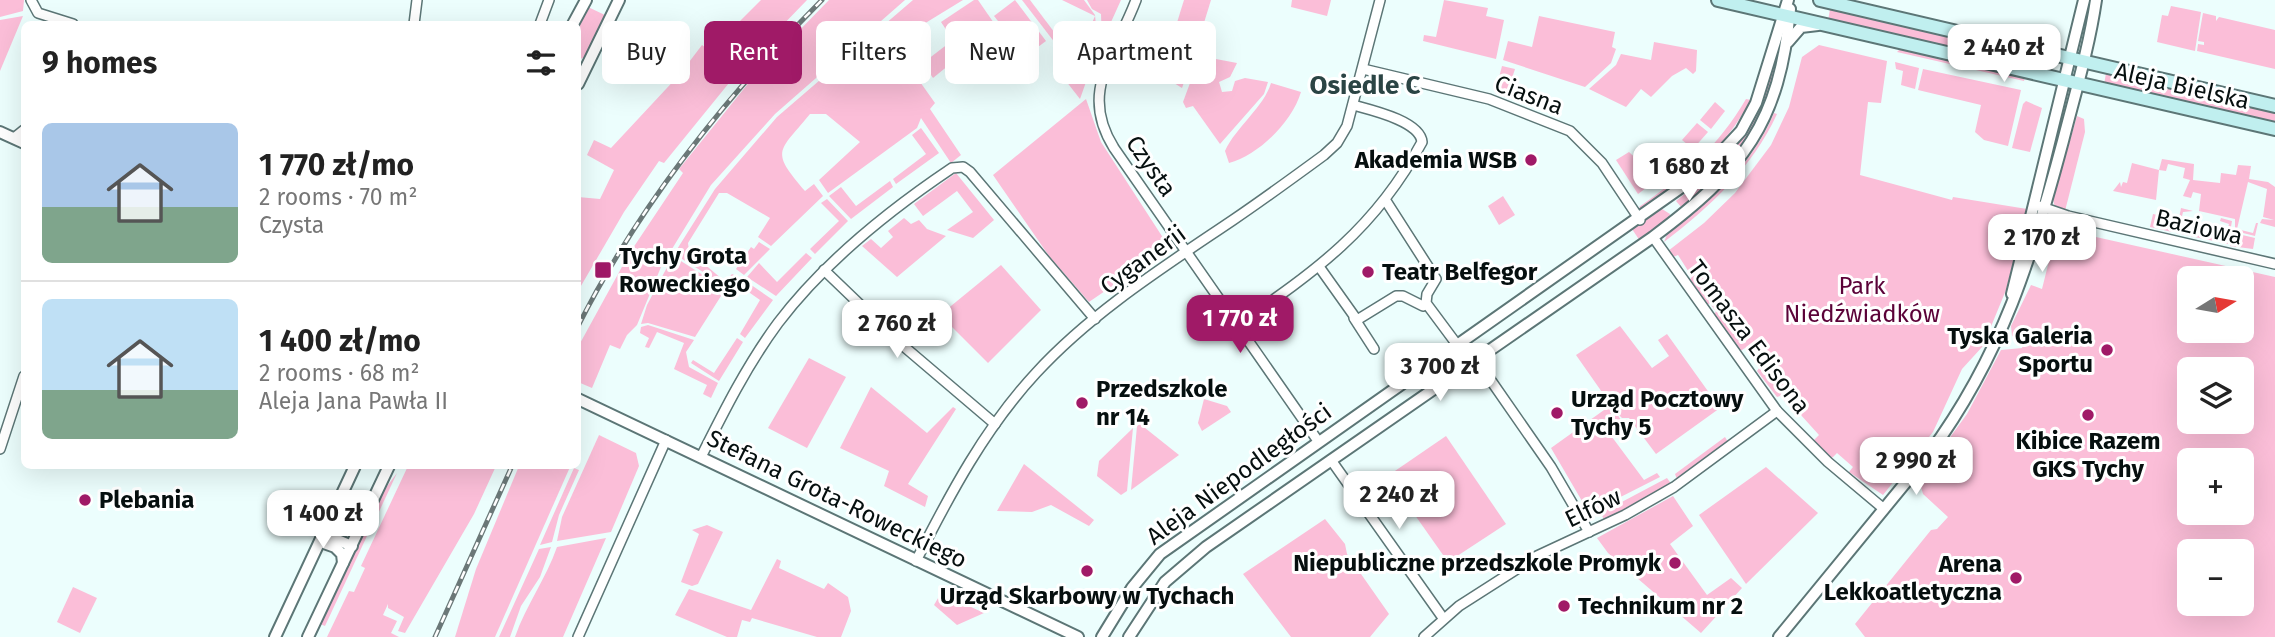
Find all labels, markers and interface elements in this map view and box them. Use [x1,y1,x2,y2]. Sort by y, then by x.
chip: Buy [602,21,690,84]
chip: Rent [704,21,802,84]
chip: Filters [816,21,931,84]
chip: New [945,21,1039,84]
chip: Apartment [1053,21,1216,84]
pin: 2 440 zł [1932,24,2076,84]
text: 2 440 zł [1964,33,2044,61]
icon: filters [522,44,560,82]
text: 9 homes [42,45,157,81]
street label: Aleja Bielska [2112,57,2252,115]
street label: Ciasna [1491,69,1567,121]
district label: Osiedle C [1310,70,1420,101]
street label: Czysta [1120,130,1182,202]
pin: 1 680 zł [1617,144,1761,203]
place label: Akademia WSB [1354,146,1517,174]
text: 1 770 zł/mo [259,147,414,183]
icon: home [98,151,182,235]
marker: Akademia WSB [1523,152,1539,168]
text: 1 680 zł [1649,152,1729,180]
text: 2 rooms · 70 m² [259,183,417,211]
street label: Baziowa [2153,203,2245,251]
text: Czysta [259,211,324,239]
pin: 2 170 zł [1970,215,2114,274]
street label: Cyganerii [1095,220,1191,300]
text: 2 170 zł [2004,223,2080,251]
place label: Tychy Grota Roweckiego [619,242,750,298]
street label: Tomasza Edisona [1682,255,1816,419]
place label: Teatr Belfegor [1382,258,1538,286]
marker: Tychy Grota Roweckiego [593,260,613,280]
marker: Teatr Belfegor [1360,264,1376,280]
north arrow [2177,266,2254,343]
map controls [2177,266,2254,616]
park label: Park Niedźwiadków [1784,272,1940,328]
pin: 1 770 zł [1168,296,1312,355]
pin: 2 760 zł [825,300,969,360]
text: 1 770 zł [1203,304,1277,332]
text: 2 760 zł [858,309,936,337]
place label: Tyska Galeria Sportu [1947,322,2093,378]
text: 1 400 zł/mo [259,323,421,359]
icon: home [98,327,182,411]
marker: Tyska Galeria Sportu [2099,342,2115,358]
pin: 3 700 zł [1368,344,1512,403]
text: 3 700 zł [1401,352,1479,380]
button: layers [2177,357,2254,434]
text: 2 rooms · 68 m² [259,359,420,387]
place label: Przedszkole nr 14 [1096,375,1228,431]
place label: Urząd Pocztowy Tychy 5 [1571,385,1744,441]
text: Aleja Jana Pawła II [259,387,448,415]
marker: Przedszkole nr 14 [1074,395,1090,411]
street label: Aleja Niepodległości [1141,397,1337,551]
marker: Urząd Pocztowy Tychy 5 [1549,405,1565,421]
marker: Kibice Razem GKS Tychy [2080,407,2096,423]
street label: Stefana Grota-Roweckiego [703,424,971,574]
place label: Kibice Razem GKS Tychy [2015,427,2161,483]
pin: 2 990 zł [1844,438,1988,497]
text: 2 990 zł [1876,446,1956,474]
button: + [2177,448,2254,525]
pin: 2 240 zł [1327,472,1471,531]
text: 2 240 zł [1360,480,1438,508]
street label: Elfów [1560,483,1626,533]
place label: Plebania [99,486,194,514]
pin: 1 400 zł [251,490,395,550]
marker: Plebania [77,492,93,508]
text: 1 400 zł [283,499,363,527]
button: − [2177,539,2254,616]
place label: Niepubliczne przedszkole Promyk [1293,549,1662,577]
place label: Arena Lekkoatletyczna [1824,550,2002,606]
marker: Niepubliczne przedszkole Promyk [1667,555,1683,571]
marker: Urząd Skarbowy w Tychach [1079,563,1095,579]
marker: Arena Lekkoatletyczna [2008,570,2024,586]
place label: Urząd Skarbowy w Tychach [940,582,1234,610]
place label: Technikum nr 2 [1578,592,1743,620]
marker: Technikum nr 2 [1556,598,1572,614]

